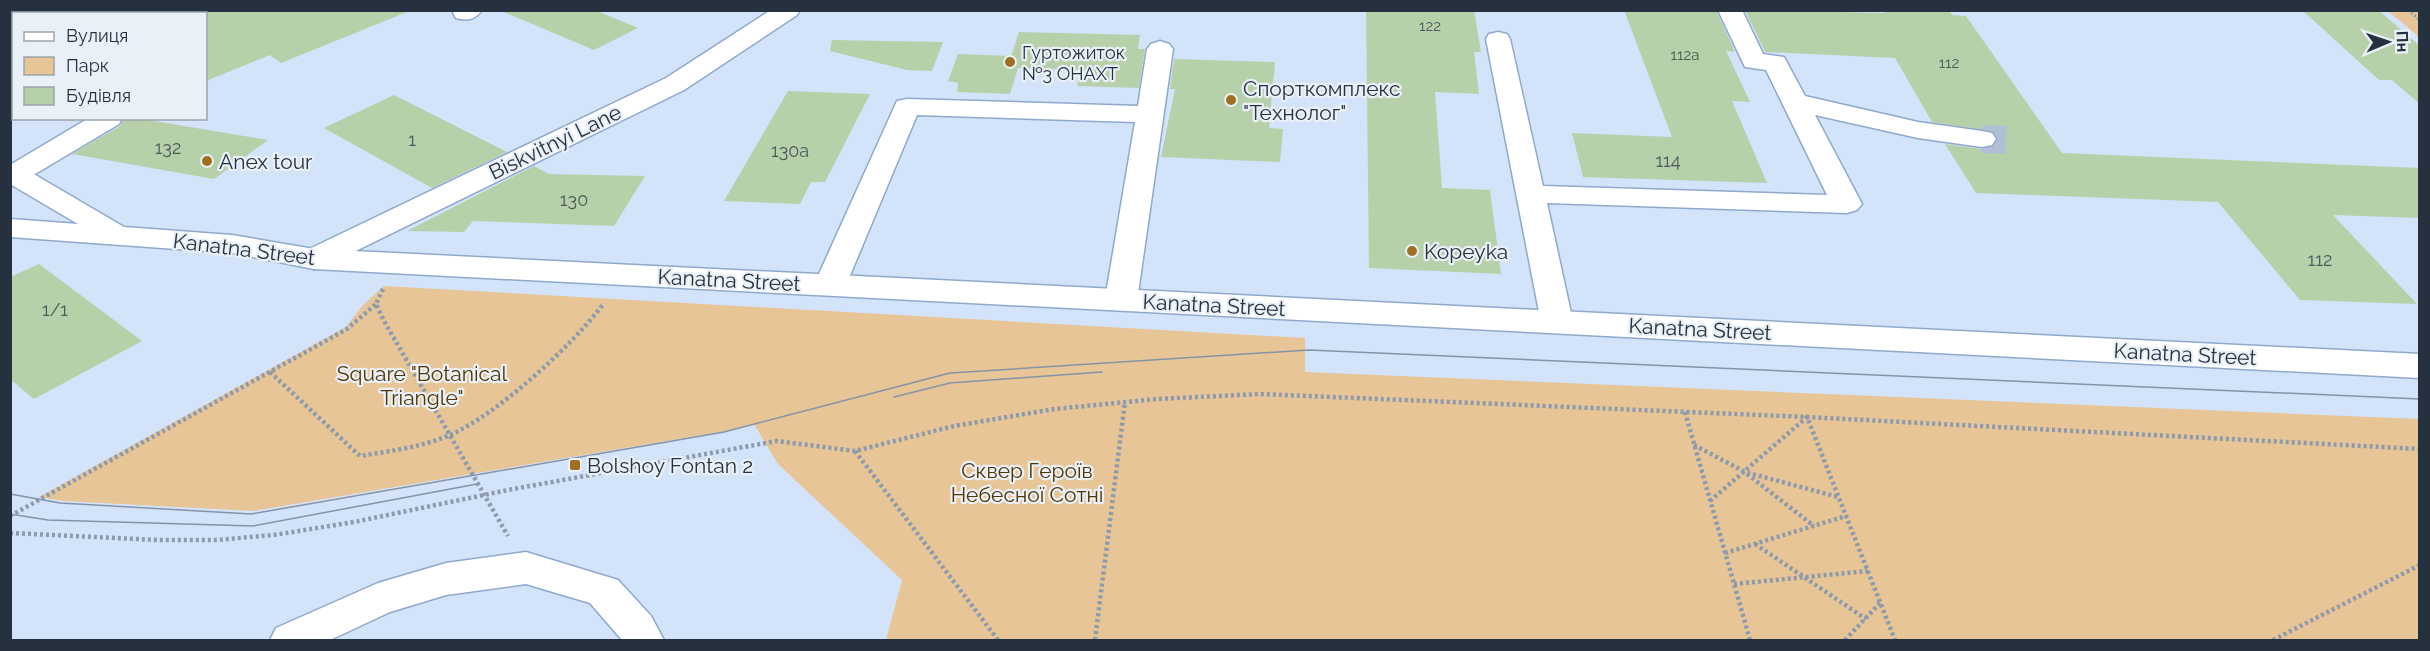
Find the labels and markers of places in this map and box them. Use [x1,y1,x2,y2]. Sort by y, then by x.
place label: Гуртожиток №3 ОНАХТ [1022,42,1125,84]
marker: Гуртожиток №3 ОНАХТ [1003,55,1017,69]
place label: Спорткомплекс "Технолог" [1243,76,1400,125]
marker: Спорткомплекс "Технолог" [1224,93,1238,107]
place label: Anex tour [219,149,313,174]
marker: Anex tour [200,154,214,168]
place label: Kopeyka [1424,239,1508,264]
marker: Kopeyka [1405,244,1419,258]
place label: Bolshoy Fontan 2 [587,453,753,478]
marker: Bolshoy Fontan 2 [568,458,582,472]

